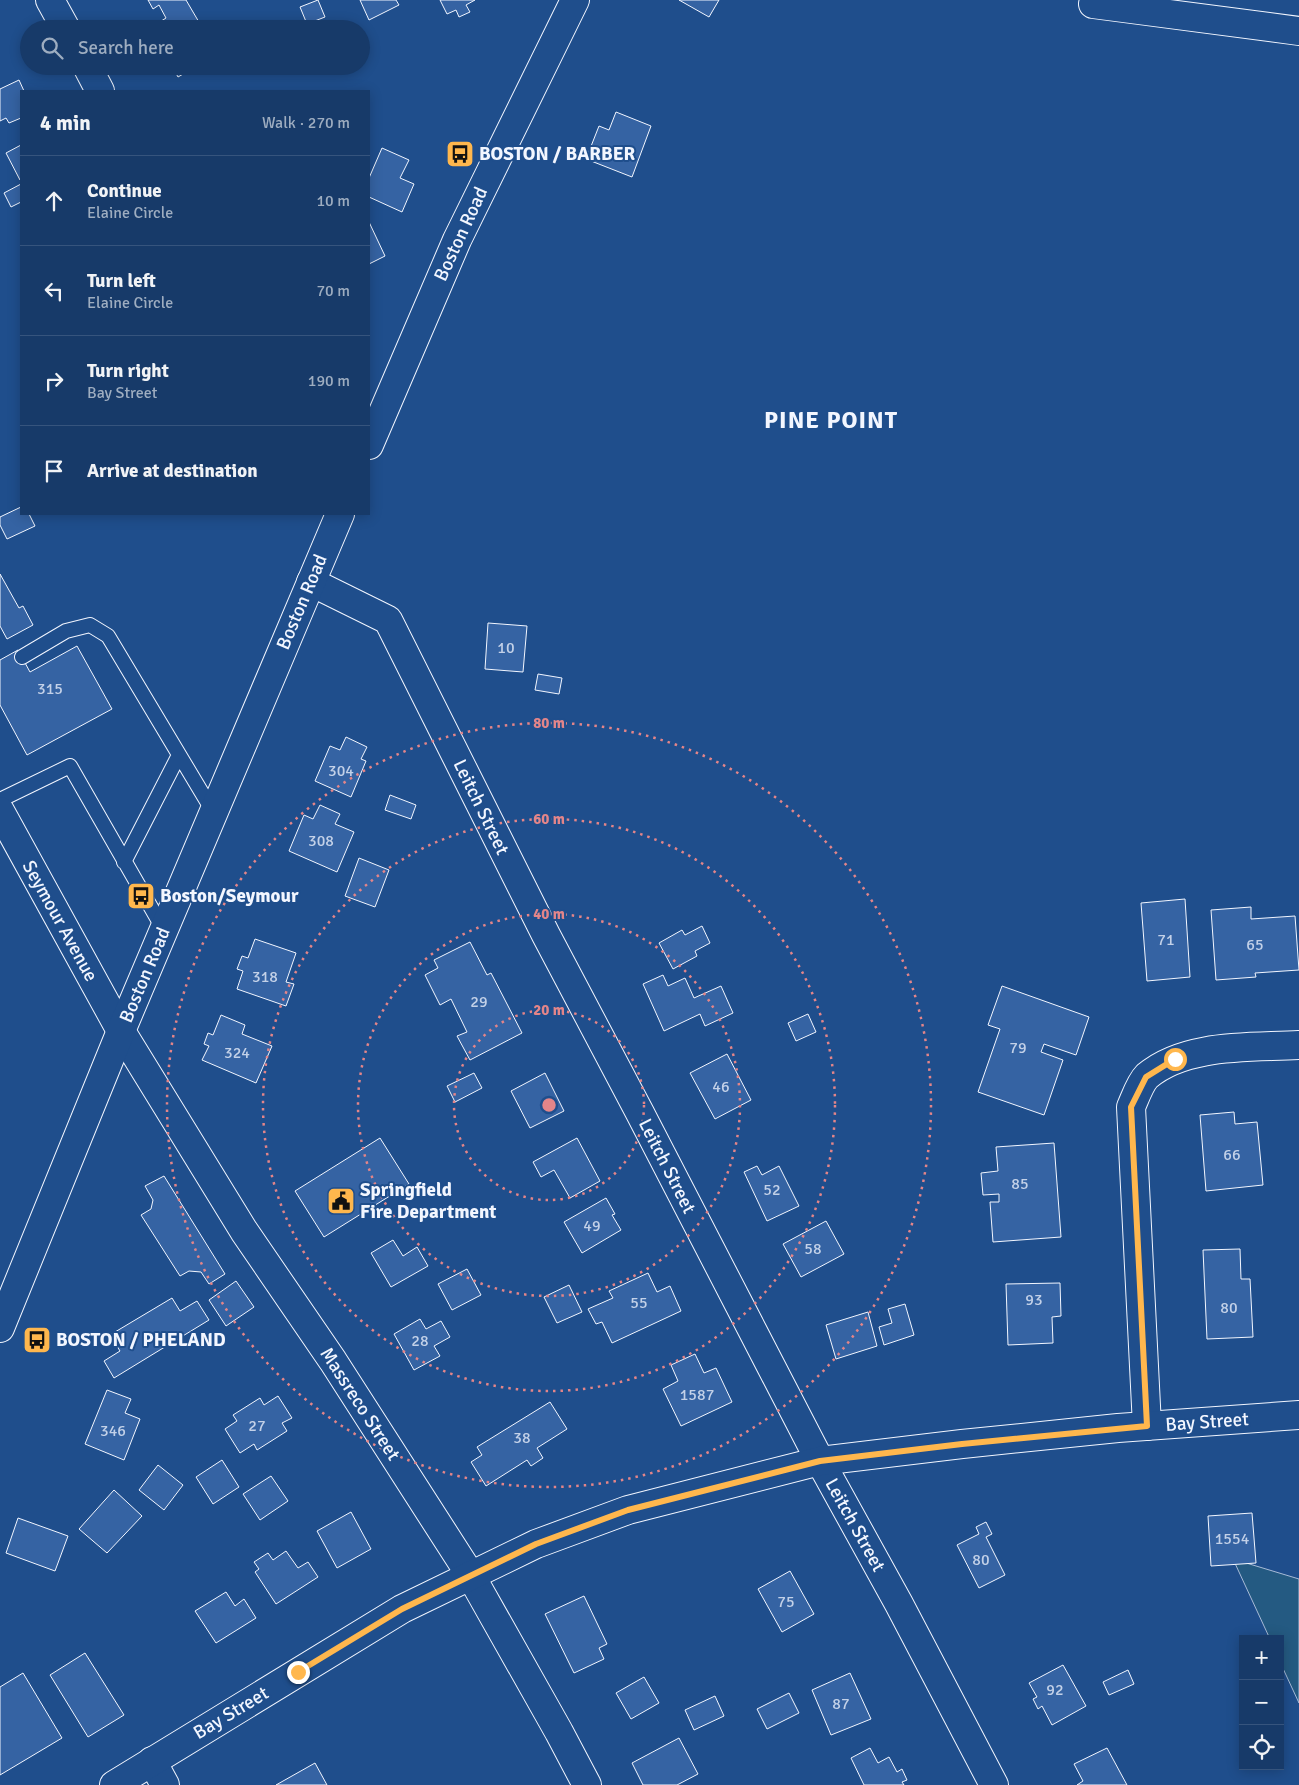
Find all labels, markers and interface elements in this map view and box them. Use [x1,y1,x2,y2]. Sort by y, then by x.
search box [20,20,370,75]
icon: search [38,34,66,62]
text: Search here [78,36,174,60]
text: 4 min [40,110,91,136]
text: Walk · 270 m [262,113,350,133]
bus stop icon: BOSTON / BARBER [445,139,475,169]
place label: BOSTON / BARBER [479,142,636,166]
text: Continue [87,179,162,203]
street label: Boston Road [429,183,493,285]
icon: ahead [40,187,68,215]
text: 10 m [316,191,350,211]
text: Elaine Circle [87,203,173,223]
text: Turn left [87,269,156,293]
icon: left [40,277,68,305]
text: 70 m [316,281,350,301]
text: Elaine Circle [87,293,173,313]
text: Turn right [87,359,169,383]
icon: right [40,367,68,395]
text: 190 m [308,371,350,391]
text: Bay Street [87,383,157,403]
district label: PINE POINT [764,405,898,435]
icon: arrive [40,457,68,485]
text: Arrive at destination [87,459,258,483]
street label: Boston Road [271,551,333,653]
house number: 10 [497,638,515,658]
house number: 315 [37,679,63,699]
text: 80 m [533,714,565,732]
street label: Leitch Street [448,755,515,859]
house number: 304 [328,761,354,781]
text: 60 m [533,810,565,828]
house number: 308 [308,831,334,851]
street label: Seymour Avenue [17,856,103,986]
bus stop icon: Boston/Seymour [126,881,156,911]
place label: Boston/Seymour [160,884,299,908]
text: 40 m [533,905,565,923]
street label: Boston Road [114,924,176,1026]
house number: 71 [1157,930,1175,950]
house number: 65 [1246,935,1264,955]
house number: 318 [252,967,278,987]
house number: 29 [470,992,488,1012]
text: 20 m [533,1001,565,1019]
house number: 79 [1009,1038,1027,1058]
house number: 324 [224,1043,250,1063]
route start [1164,1048,1187,1071]
house number: 46 [712,1077,730,1097]
centre of rings [540,1096,558,1114]
street label: Leitch Street [633,1114,701,1218]
house number: 66 [1223,1145,1241,1165]
house number: 85 [1011,1174,1029,1194]
place label: Springfield Fire Department [360,1178,496,1224]
house number: 52 [763,1180,781,1200]
public building icon: Springfield Fire Department [326,1186,356,1216]
house number: 49 [583,1216,601,1236]
house number: 58 [804,1239,822,1259]
house number: 93 [1025,1290,1043,1310]
house number: 55 [630,1293,648,1313]
house number: 80 [1220,1298,1238,1318]
bus stop icon: BOSTON / PHELAND [22,1325,52,1355]
place label: BOSTON / PHELAND [56,1328,226,1352]
house number: 28 [411,1331,429,1351]
street label: Massreco Street [314,1343,406,1465]
house number: 1587 [680,1385,714,1405]
street label: Bay Street [1165,1407,1250,1437]
house number: 27 [248,1416,266,1436]
house number: 346 [100,1421,126,1441]
house number: 38 [513,1428,531,1448]
street label: Leitch Street [819,1474,891,1576]
house number: 1554 [1215,1529,1250,1549]
house number: 80 [972,1550,990,1570]
house number: 75 [777,1592,795,1612]
map controls [1239,1635,1284,1770]
button: + [1239,1635,1284,1680]
route end [287,1661,310,1684]
house number: 92 [1046,1680,1064,1700]
button: − [1239,1680,1284,1725]
street label: Bay Street [189,1681,273,1745]
house number: 87 [832,1694,850,1714]
button: locate [1239,1725,1284,1770]

